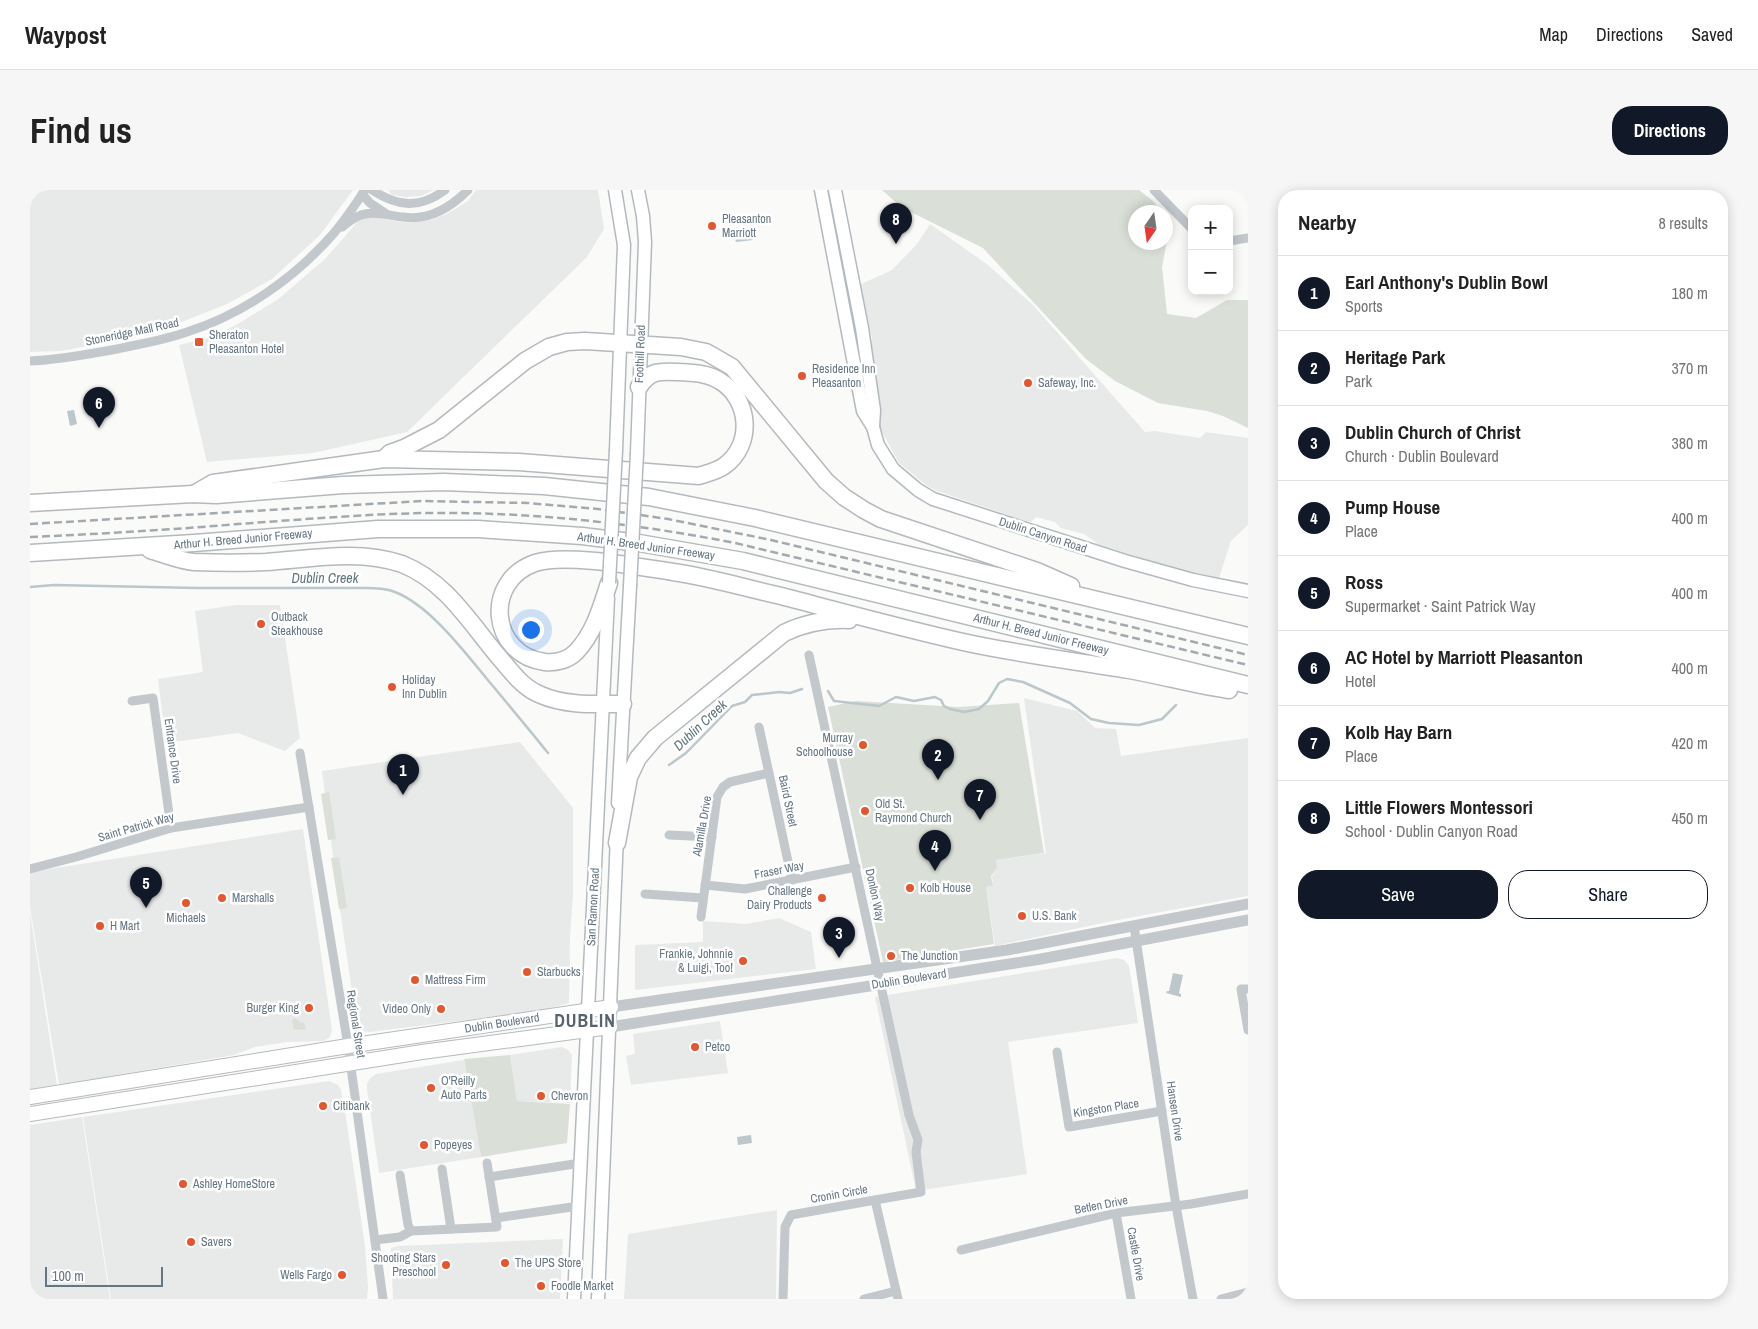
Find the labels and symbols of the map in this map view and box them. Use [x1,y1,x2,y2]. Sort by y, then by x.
pin: 8 [880,203,912,244]
north arrow [1128,205,1173,250]
place label: Pleasanton Marriott [722,211,771,241]
marker: Pleasanton Marriott [706,220,718,232]
street label: Stoneridge Mall Road [84,314,180,350]
street label: Foothill Road [631,325,649,383]
place label: Sheraton Pleasanton Hotel [209,327,284,357]
marker: Sheraton Pleasanton Hotel [193,336,205,348]
place label: Residence Inn Pleasanton [812,361,875,391]
marker: Residence Inn Pleasanton [796,370,808,382]
place label: Safeway, Inc. [1038,375,1096,391]
marker: Safeway, Inc. [1022,377,1034,389]
pin: 6 [83,387,115,428]
street label: Dublin Canyon Road [997,513,1089,557]
street label: Arthur H. Breed Junior Freeway [172,525,313,553]
street label: Arthur H. Breed Junior Freeway [575,528,716,564]
water label: Dublin Creek [292,569,360,587]
place label: Outback Steakhouse [271,609,323,639]
street label: Arthur H. Breed Junior Freeway [971,609,1110,659]
your location [518,617,544,643]
marker: Outback Steakhouse [255,618,267,630]
place label: Holiday Inn Dublin [402,672,447,702]
marker: Holiday Inn Dublin [386,681,398,693]
water label: Dublin Creek [669,695,732,754]
street label: Entrance Drive [161,717,185,785]
place label: Murray Schoolhouse [796,730,853,760]
marker: Murray Schoolhouse [857,739,869,751]
pin: 2 [922,739,954,780]
pin: 1 [387,754,419,795]
street label: Baird Street [775,774,801,829]
pin: 7 [964,779,996,820]
street label: Alamilla Drive [689,794,715,859]
place label: Old St. Raymond Church [875,796,952,826]
marker: Old St. Raymond Church [859,805,871,817]
street label: Saint Patrick Way [96,808,176,845]
pin: 4 [919,830,951,871]
street label: Fraser Way [753,857,805,883]
pin: 5 [130,867,162,908]
street label: Donlon Way [862,867,888,923]
street label: San Ramon Road [583,868,603,946]
place label: Kolb House [920,880,971,896]
marker: Kolb House [904,882,916,894]
place label: Challenge Dairy Products [747,883,812,913]
place label: Marshalls [232,890,274,906]
marker: Marshalls [216,892,228,904]
marker: Challenge Dairy Products [816,892,828,904]
marker: Michaels [180,897,192,909]
place label: U.S. Bank [1032,908,1076,924]
place label: Michaels [166,910,206,926]
marker: U.S. Bank [1016,910,1028,922]
pin: 3 [823,917,855,958]
place label: H Mart [110,918,140,934]
marker: H Mart [94,920,106,932]
place label: Frankie, Johnnie & Luigi, Too! [659,946,733,976]
place label: The Junction [901,948,958,964]
marker: The Junction [885,950,897,962]
marker: Frankie, Johnnie & Luigi, Too! [737,955,749,967]
place label: Starbucks [537,964,581,980]
street label: Dublin Boulevard [870,965,948,993]
marker: Starbucks [521,966,533,978]
place label: Mattress Firm [425,972,486,988]
marker: Mattress Firm [409,974,421,986]
street label: Regional Street [343,989,369,1059]
place label: Burger King [246,1000,300,1016]
place label: Video Only [382,1001,431,1017]
marker: Burger King [303,1002,315,1014]
marker: Video Only [435,1003,447,1015]
district label: DUBLIN [554,1008,616,1033]
street label: Dublin Boulevard [463,1009,541,1037]
place label: Petco [705,1039,730,1055]
marker: Petco [689,1041,701,1053]
place label: O'Reilly Auto Parts [440,1073,487,1103]
street label: Hansen Drive [1163,1080,1187,1142]
marker: O'Reilly Auto Parts [425,1082,437,1094]
place label: Chevron [551,1088,588,1104]
marker: Chevron [535,1090,547,1102]
street label: Kingston Place [1072,1095,1140,1121]
place label: Citibank [333,1098,370,1114]
marker: Citibank [317,1100,329,1112]
place label: Popeyes [434,1137,472,1153]
marker: Popeyes [418,1139,430,1151]
place label: Ashley HomeStore [192,1176,275,1192]
marker: Ashley HomeStore [177,1178,189,1190]
street label: Cronin Circle [809,1181,869,1207]
street label: Betlen Drive [1073,1192,1129,1218]
street label: Castle Drive [1123,1226,1149,1282]
place label: Savers [201,1234,232,1250]
marker: Savers [185,1236,197,1248]
place label: Shooting Stars Preschool [371,1250,436,1280]
place label: The UPS Store [515,1255,581,1271]
marker: The UPS Store [499,1257,511,1269]
marker: Shooting Stars Preschool [440,1259,452,1271]
scale bar [45,1264,162,1287]
place label: Wells Fargo [280,1267,332,1283]
marker: Wells Fargo [336,1269,348,1281]
place label: Foodle Market [551,1278,614,1294]
marker: Foodle Market [535,1280,547,1292]

